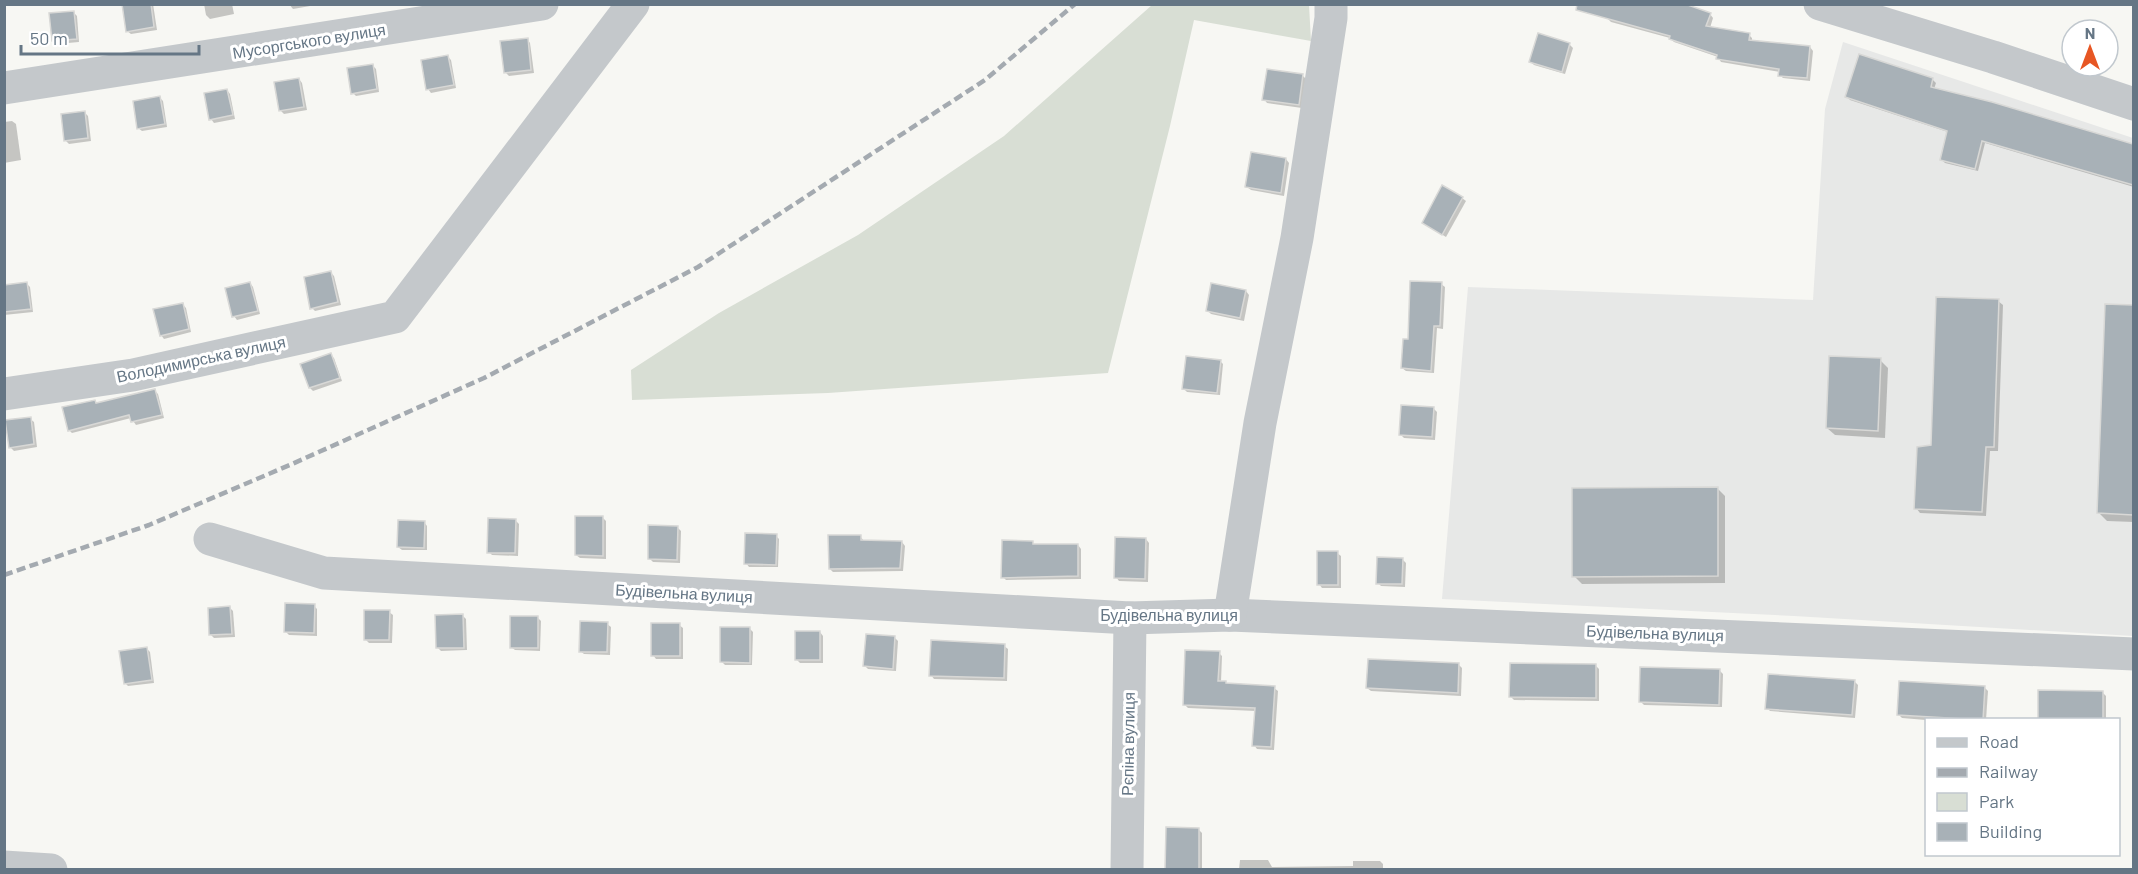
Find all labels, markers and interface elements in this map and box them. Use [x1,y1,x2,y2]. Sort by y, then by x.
scale bar [21,18,200,56]
north arrow [2060,18,2120,78]
street label: Мусоргського вулиця [231,19,387,62]
text: N [2085,23,2095,42]
text: 50 m [30,27,68,49]
street label: Володимирська вулиця [115,331,287,386]
street label: Будівельна вулиця [615,579,753,606]
street label: Будівельна вулиця [1100,605,1238,624]
street label: Будівельна вулиця [1586,621,1724,644]
street label: Рєпіна вулиця [1117,692,1138,796]
legend [1925,718,2120,856]
text: Road [1979,730,2019,752]
text: Railway [1979,760,2038,782]
text: Park [1979,790,2014,812]
text: Building [1979,820,2042,842]

